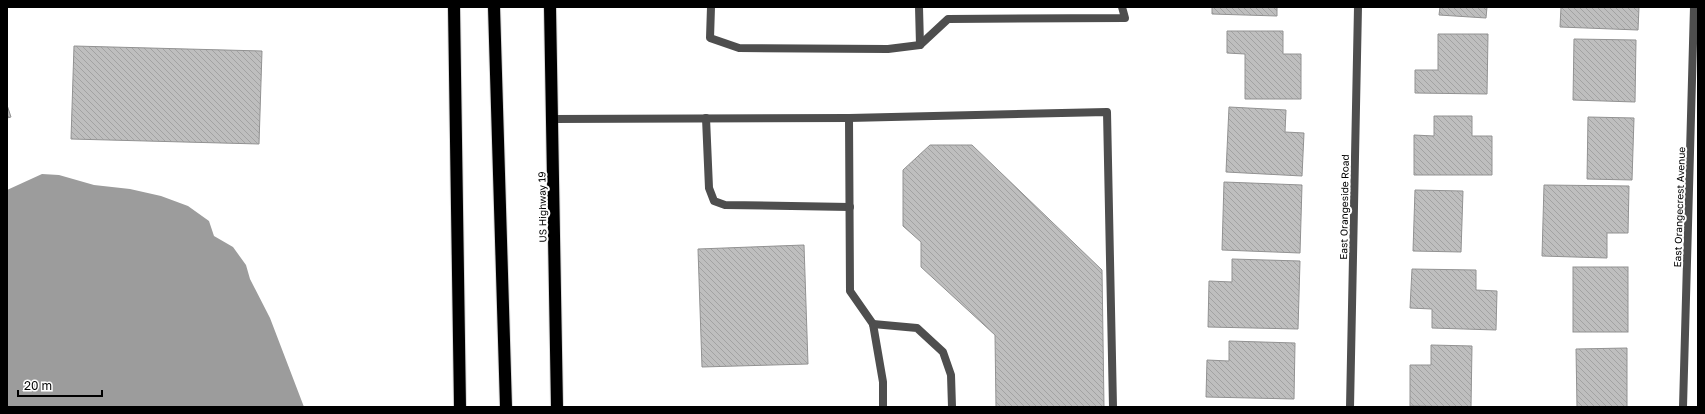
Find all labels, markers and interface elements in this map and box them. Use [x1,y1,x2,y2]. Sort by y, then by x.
street label: East Orangecrest Avenue [1671,146,1687,267]
street label: East Orangeside Road [1337,154,1351,260]
street label: US Highway 19 [535,171,549,243]
scale bar [18,372,102,398]
text: 20 m [24,378,52,393]

